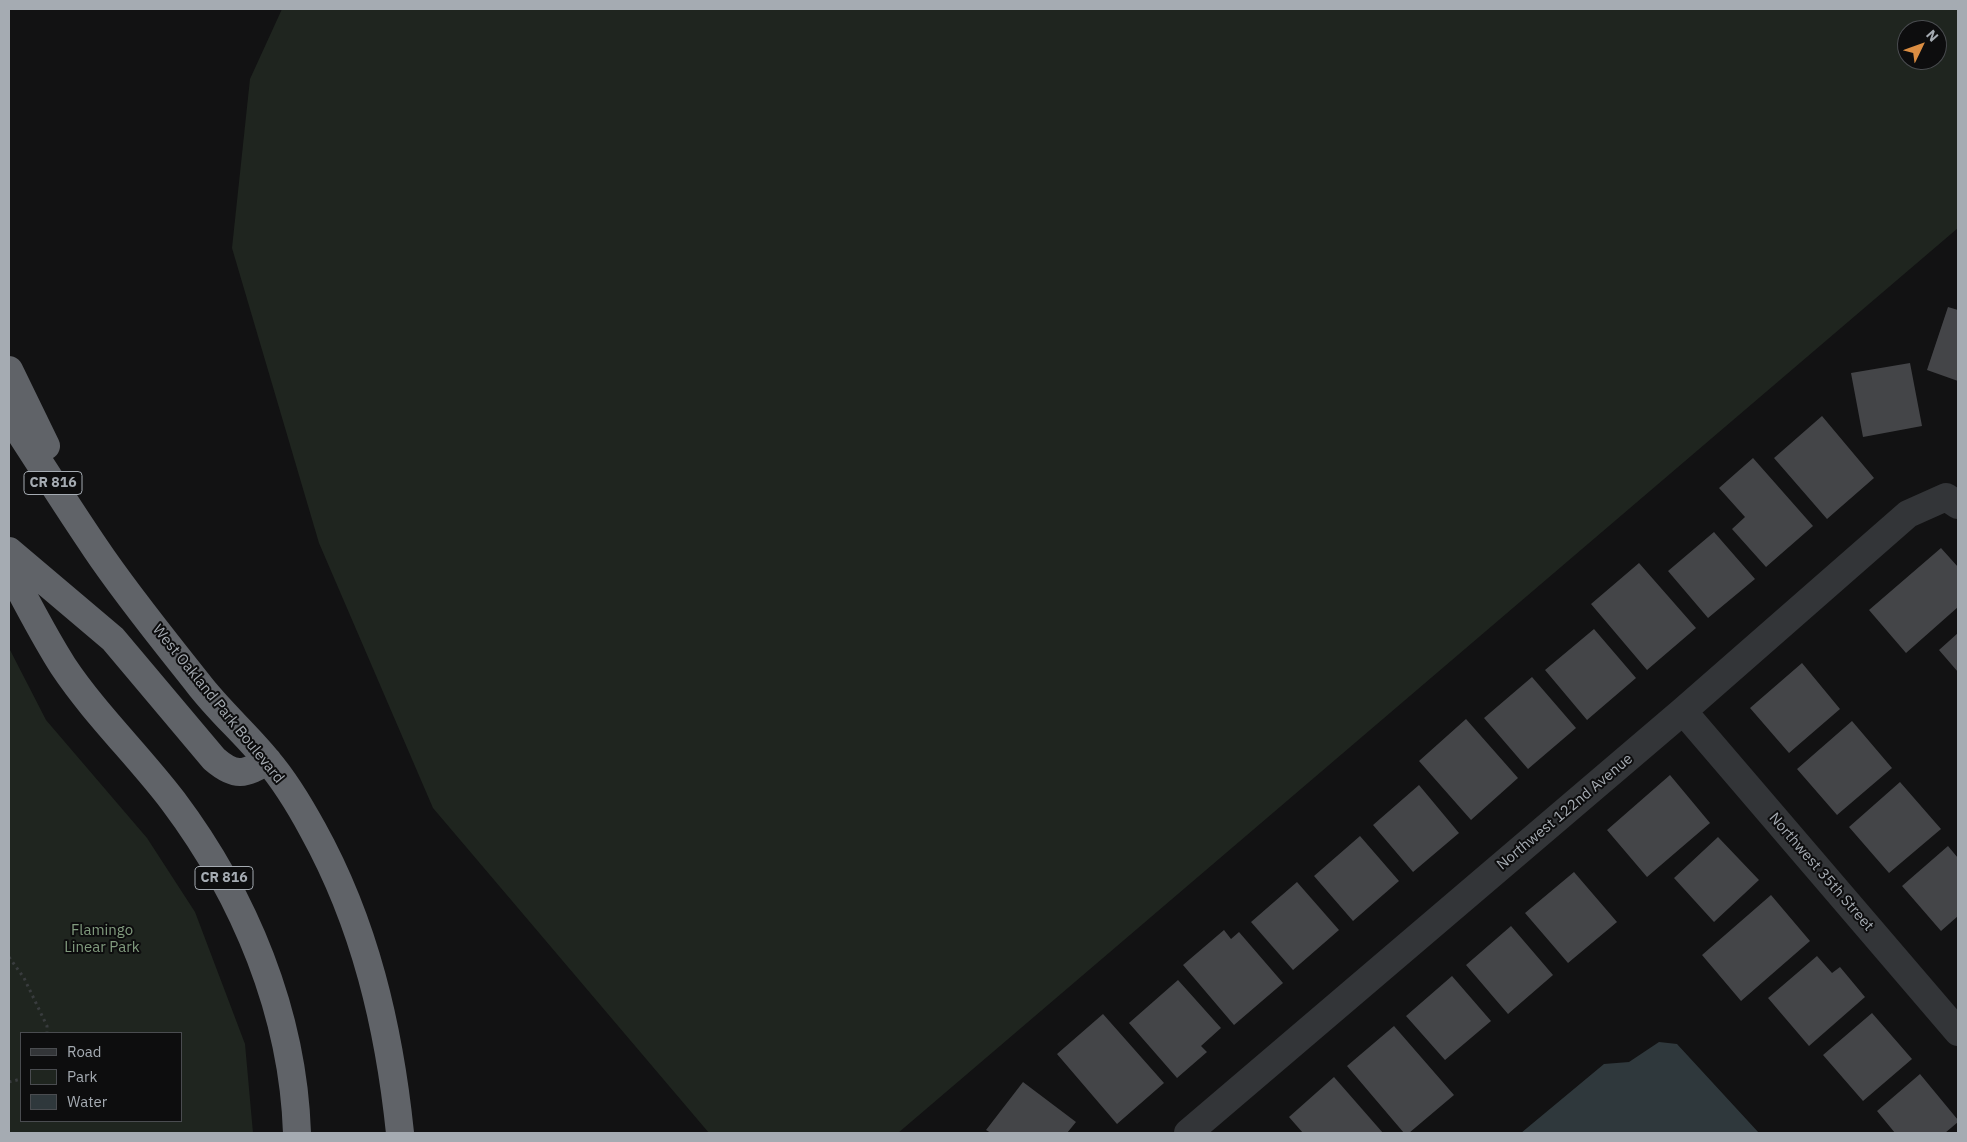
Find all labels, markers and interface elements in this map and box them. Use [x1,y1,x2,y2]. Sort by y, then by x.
north arrow [1897,20,1947,70]
text: N [1922,26,1942,45]
road number: CR 816 [24,472,82,494]
street label: West Oakland Park Boulevard [148,621,288,787]
street label: Northwest 122nd Avenue [1493,750,1637,874]
street label: Northwest 35th Street [1765,809,1877,935]
road number: CR 816 [195,866,253,890]
park label: Flamingo Linear Park [64,922,140,957]
legend [20,1032,182,1122]
text: Road [67,1042,102,1061]
text: Park [67,1067,97,1086]
text: Water [67,1092,107,1111]

